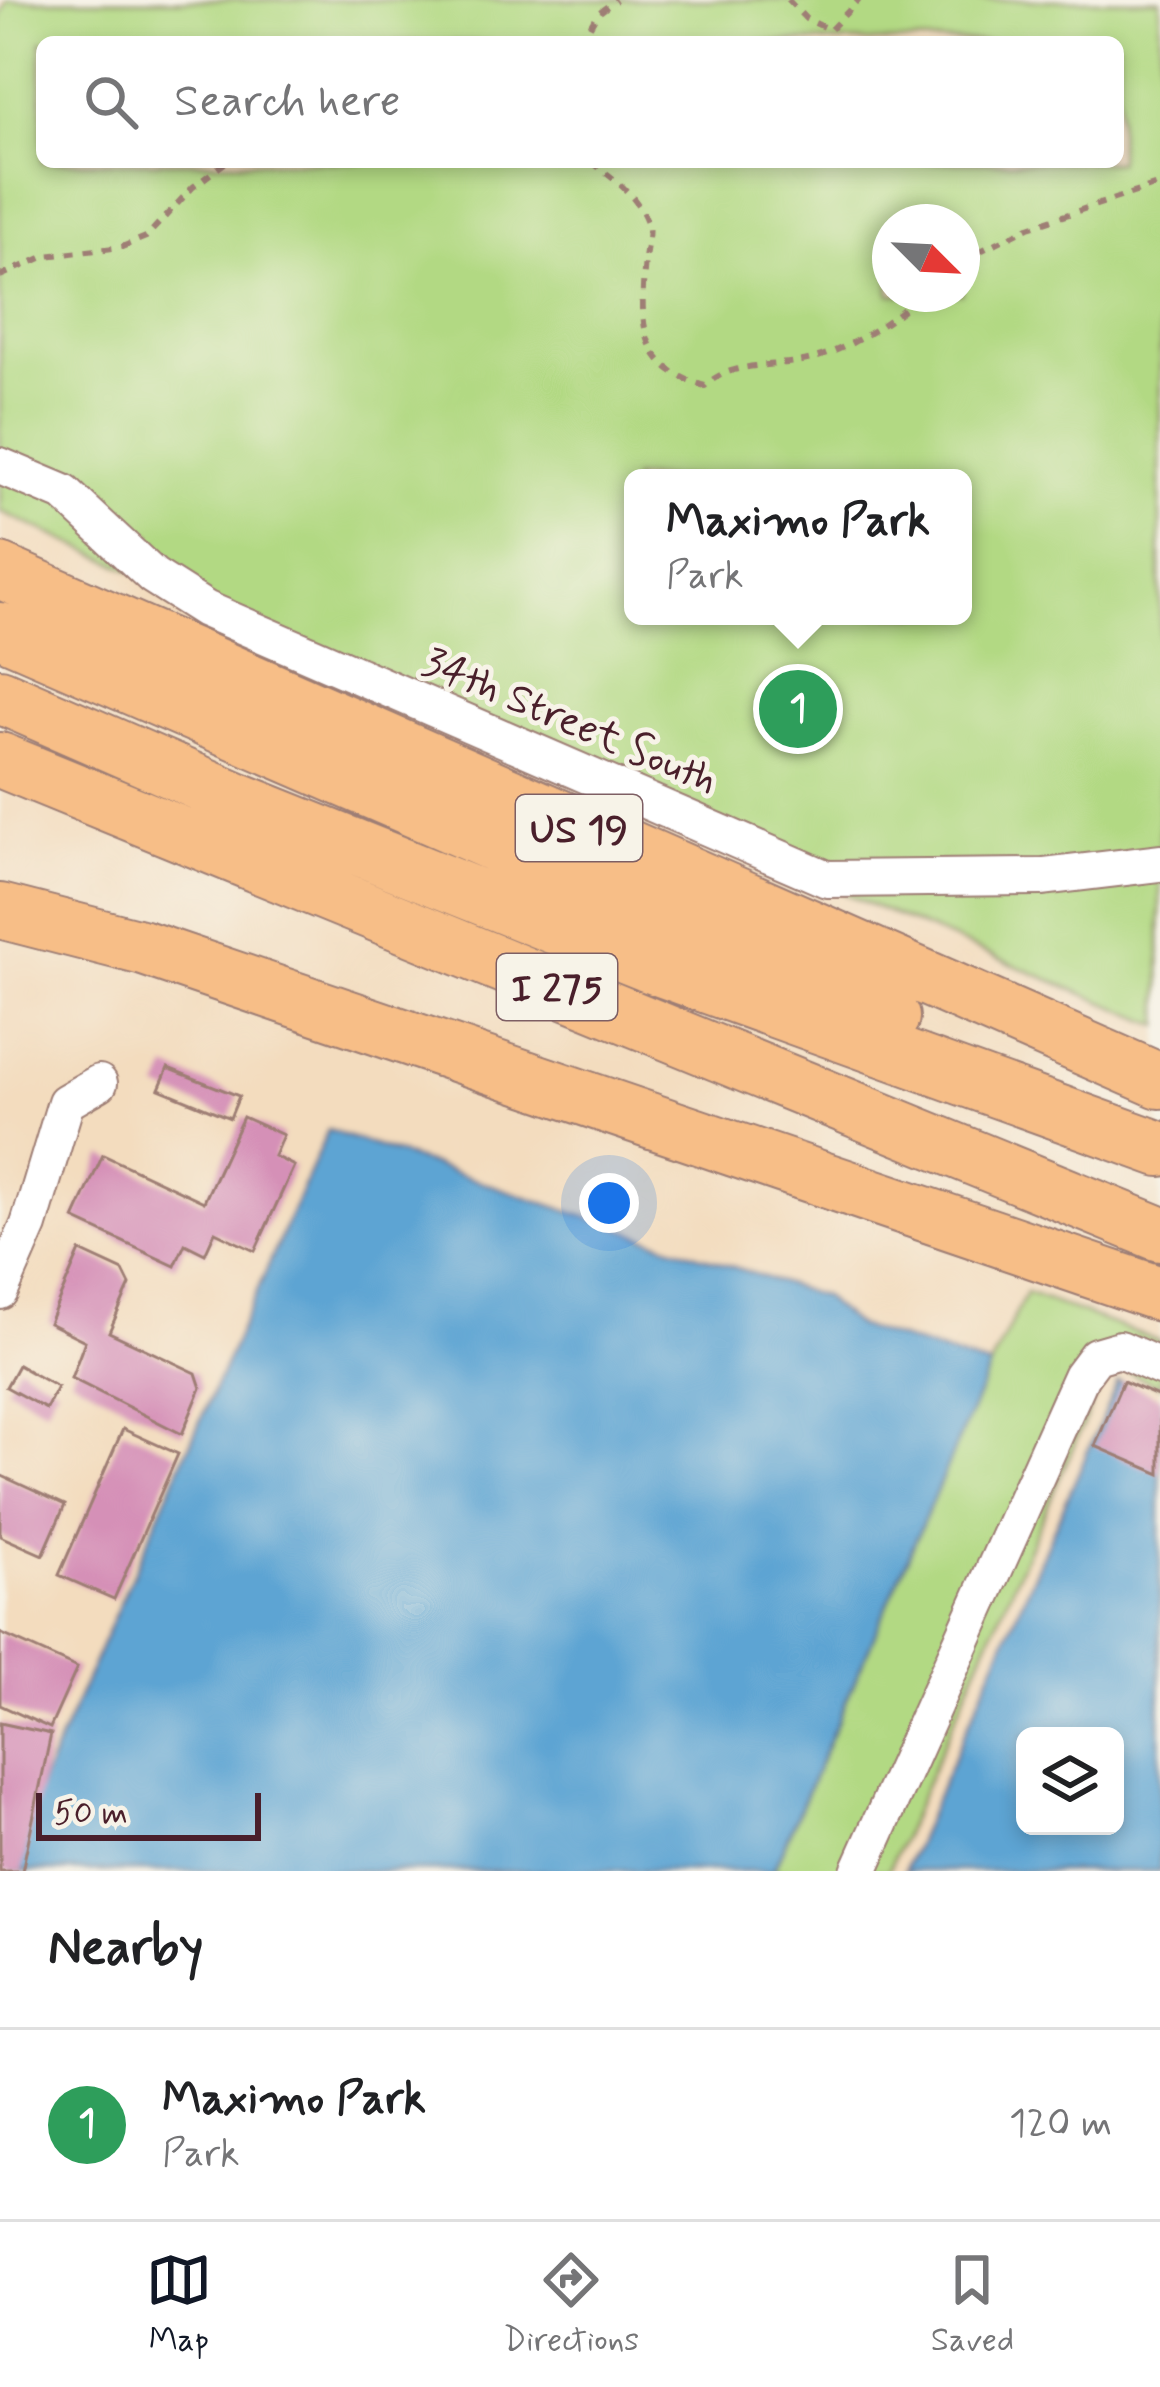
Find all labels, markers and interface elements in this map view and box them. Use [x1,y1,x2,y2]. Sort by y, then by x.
search box [36,36,1124,168]
icon: search [78,69,144,135]
text: Search here [174,73,401,132]
north arrow [872,204,980,312]
popup [624,469,972,625]
text: Maximo Park [666,492,930,551]
text: Park [666,551,744,602]
street label: 34th Street South [414,635,725,809]
pin: 1 [759,664,837,754]
road number: US 19 [516,795,642,861]
road number: I 275 [497,954,617,1020]
your location [579,1173,639,1233]
map controls [1016,1727,1124,1835]
button: layers [1016,1727,1124,1835]
scale bar [36,1787,261,1840]
text: 50 m [54,1792,128,1836]
text: Nearby [48,1916,203,1982]
text: Maximo Park [162,2070,426,2129]
text: 1 [78,2099,96,2150]
text: 120 m [1009,2099,1112,2150]
text: Park [162,2129,240,2180]
tab: Map [146,2247,212,2363]
tab: Directions [503,2247,639,2363]
tab: Saved [931,2247,1014,2363]

